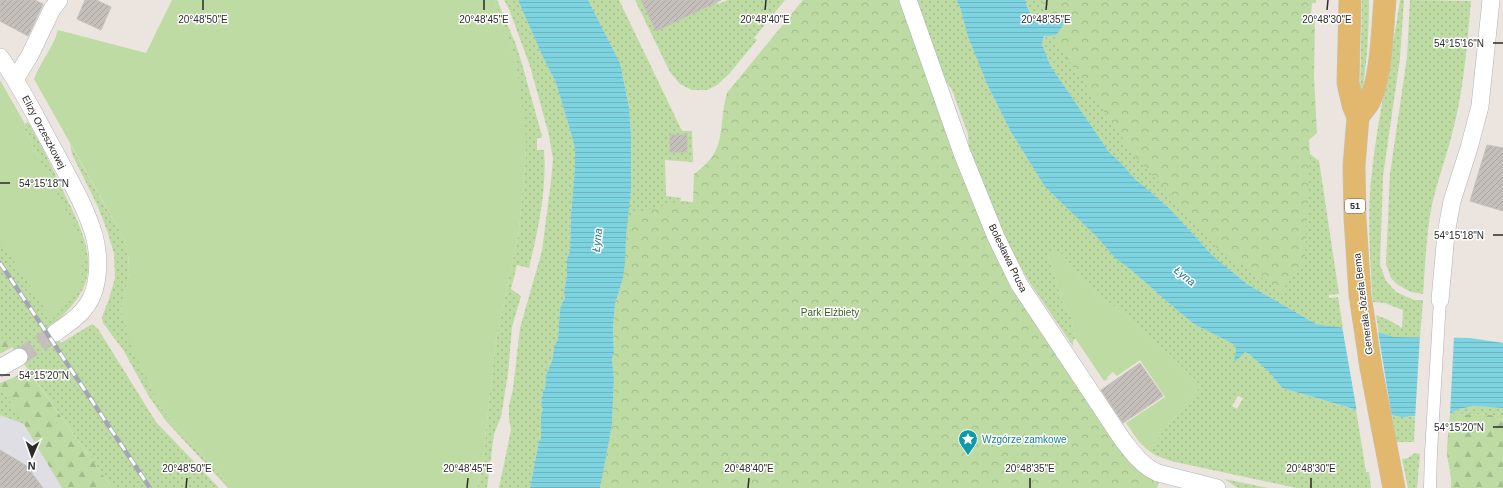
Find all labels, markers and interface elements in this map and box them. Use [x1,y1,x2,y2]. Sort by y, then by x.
text: 20°48'50"E [178,14,228,25]
text: 20°48'45"E [459,14,509,25]
text: 20°48'40"E [740,14,790,25]
text: 20°48'35"E [1021,14,1071,25]
text: 20°48'30"E [1302,14,1352,25]
text: 54°15'16"N [1434,38,1484,49]
street label: Elizy Orzeszkowej [20,94,68,170]
text: 54°15'18"N [19,178,69,189]
road number: 51 [1345,199,1365,213]
street label: Bolesława Prusa [987,222,1029,294]
water label: Łyna [590,228,604,252]
text: 54°15'18"N [1434,230,1484,241]
street label: Generała Józefa Bema [1351,252,1375,355]
water label: Łyna [1172,264,1198,288]
park label: Park Elżbiety [801,307,859,318]
text: 54°15'20"N [19,370,69,381]
text: 54°15'20"N [1434,422,1484,433]
place icon: Wzgórze zamkowe [957,428,979,456]
place label: Wzgórze zamkowe [982,434,1067,445]
north arrow [12,436,52,476]
text: N [27,460,36,472]
text: 20°48'50"E [162,463,212,474]
text: 20°48'45"E [443,463,493,474]
text: 20°48'40"E [724,463,774,474]
text: 20°48'35"E [1005,463,1055,474]
text: 20°48'30"E [1286,463,1336,474]

